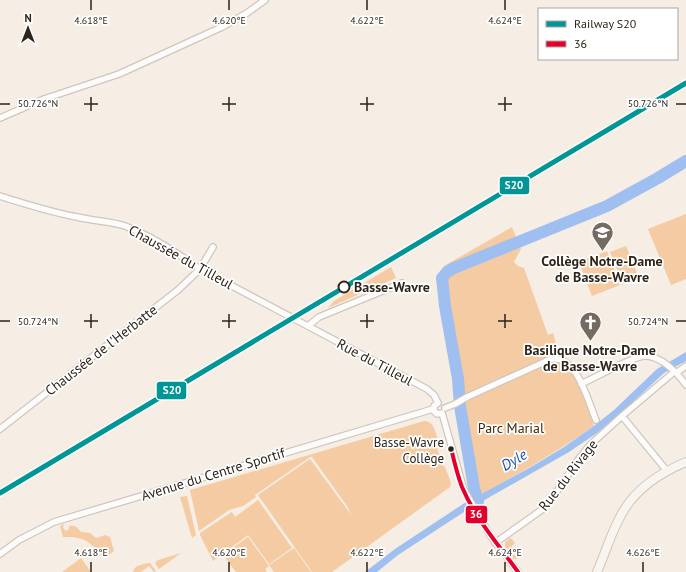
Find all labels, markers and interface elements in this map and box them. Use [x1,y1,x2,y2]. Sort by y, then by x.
north arrow [8,8,48,48]
legend [538,8,678,60]
text: N [24,11,32,25]
text: 4.618°E [74,14,108,27]
text: 4.620°E [212,14,246,27]
text: 4.622°E [350,14,384,27]
text: 4.624°E [488,14,522,27]
text: Railway S20 [574,16,637,31]
text: 36 [574,36,587,51]
text: 50.726°N [18,97,58,110]
text: 50.726°N [628,97,668,110]
line badge: S20 [499,176,530,195]
text: S20 [505,178,523,192]
school or university icon: Collège Notre-Dame de Basse-Wavre [589,220,615,253]
street label: Chaussée du Tilleul [126,221,236,293]
place label: Collège Notre-Dame de Basse-Wavre [541,252,663,286]
place label: Basse-Wavre [354,278,430,296]
marker: Basse-Wavre [337,280,351,294]
street label: Chaussée de l'Herbatte [41,301,161,399]
church icon: Basilique Notre-Dame de Basse-Wavre [577,309,603,342]
text: 50.724°N [18,315,58,328]
text: 50.724°N [628,315,668,328]
street label: Rue du Tilleul [334,334,416,390]
place label: Basilique Notre-Dame de Basse-Wavre [524,341,656,375]
line badge: S20 [156,381,187,400]
text: S20 [163,383,181,397]
park label: Parc Marial [478,419,544,437]
place label: Basse-Wavre Collège [374,434,444,467]
street label: Rue du Rivage [534,436,602,514]
street label: Avenue du Centre Sportif [139,443,288,504]
marker: Basse-Wavre Collège [446,444,456,454]
water label: Dyle [497,444,530,475]
line badge: 36 [465,505,488,524]
text: 36 [470,507,482,521]
text: 4.618°E [74,546,108,559]
text: 4.620°E [212,546,246,559]
text: 4.622°E [350,546,384,559]
text: 4.624°E [488,546,522,559]
text: 4.626°E [626,546,660,559]

